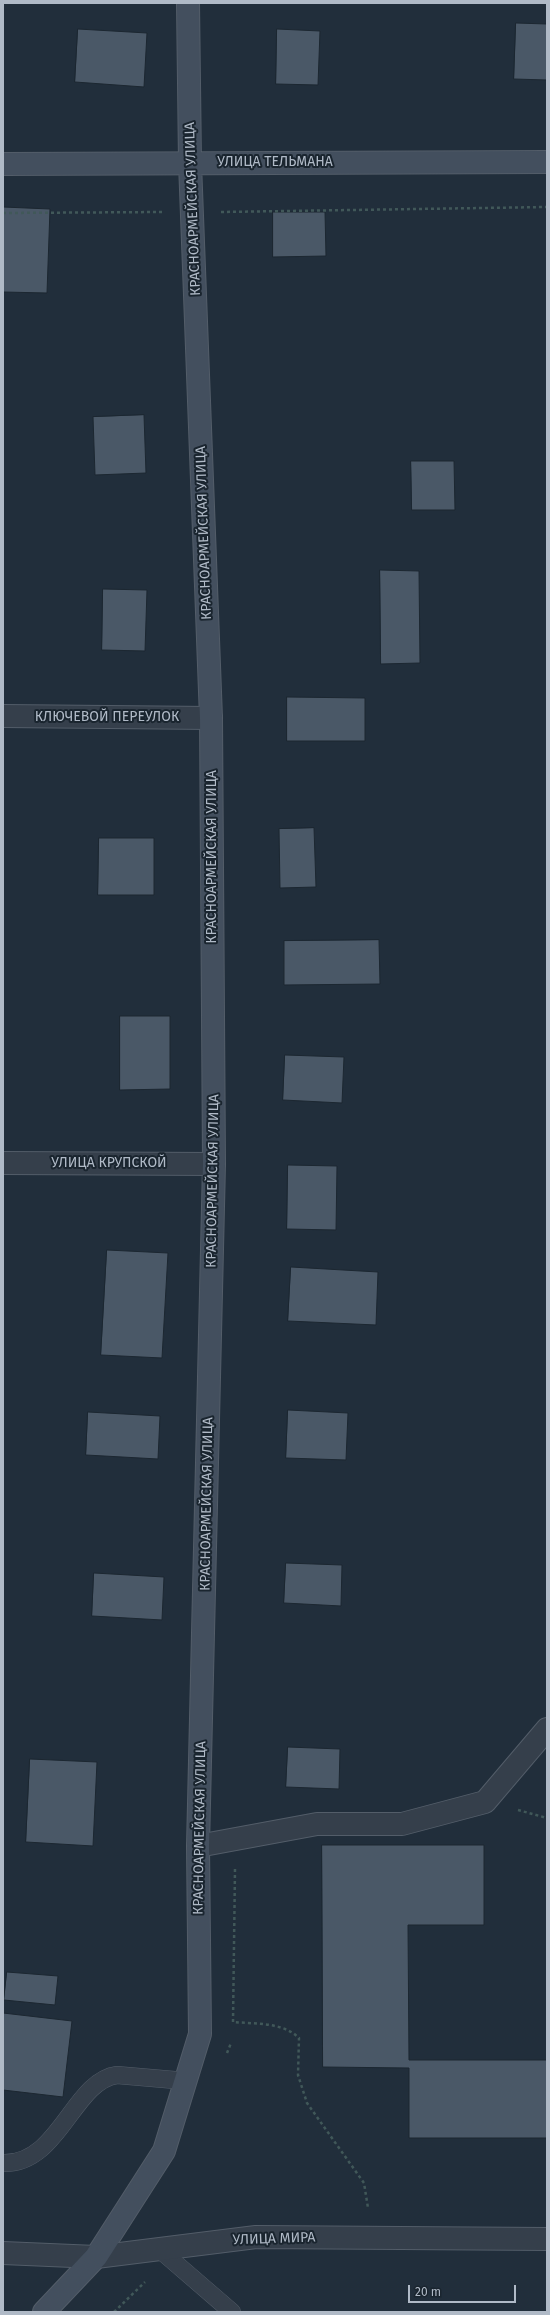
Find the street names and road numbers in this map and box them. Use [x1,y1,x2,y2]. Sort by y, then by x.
street label: КРАСНОАРМЕЙСКАЯ УЛИЦА [182,122,204,296]
street label: УЛИЦА ТЕЛЬМАНА [217,154,333,170]
street label: КРАСНОАРМЕЙСКАЯ УЛИЦА [193,446,215,620]
street label: КЛЮЧЕВОЙ ПЕРЕУЛОК [35,709,179,725]
street label: КРАСНОАРМЕЙСКАЯ УЛИЦА [204,770,220,944]
street label: КРАСНОАРМЕЙСКАЯ УЛИЦА [203,1094,223,1268]
street label: УЛИЦА КРУПСКОЙ [51,1155,167,1171]
street label: КРАСНОАРМЕЙСКАЯ УЛИЦА [197,1417,217,1591]
street label: КРАСНОАРМЕЙСКАЯ УЛИЦА [190,1741,210,1915]
street label: УЛИЦА МИРА [232,2229,316,2249]

